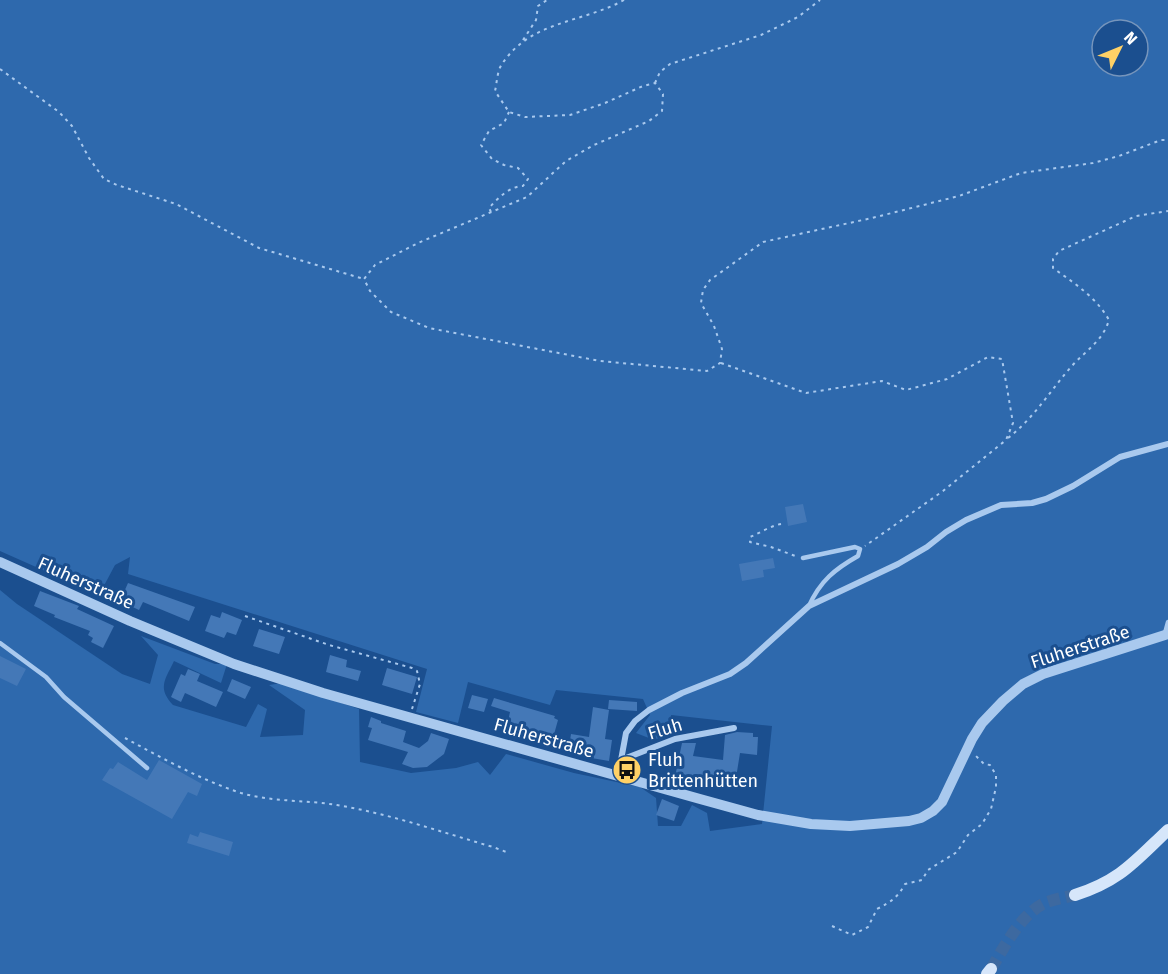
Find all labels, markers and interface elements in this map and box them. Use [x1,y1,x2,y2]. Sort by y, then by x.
north arrow [1090,18,1150,78]
text: N [1120,28,1141,48]
street label: Fluherstraße [34,552,138,614]
street label: Fluherstraße [1028,621,1132,673]
street label: Fluherstraße [491,713,597,763]
street label: Fluh [645,713,685,745]
place label: Fluh Brittenhütten [648,749,758,792]
bus stop icon: Fluh Brittenhütten [611,754,643,786]

